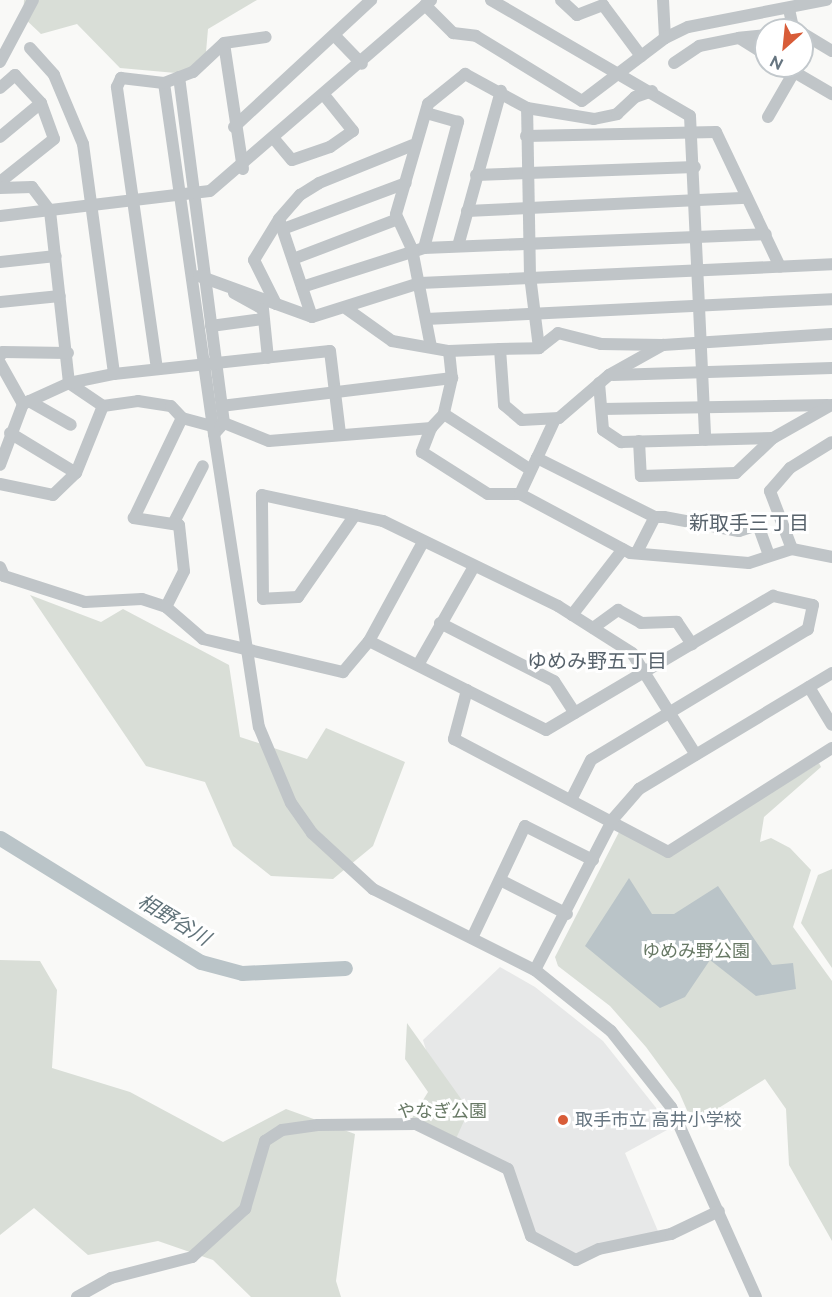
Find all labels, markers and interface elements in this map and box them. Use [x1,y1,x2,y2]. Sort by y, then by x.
north arrow [754,18,814,78]
text: N [767,51,786,74]
district label: 新取手三丁目 [689,511,809,535]
district label: ゆめみ野五丁目 [527,649,667,673]
water label: 相野谷川 [134,889,214,951]
park label: ゆめみ野公園 [642,940,750,962]
park label: やなぎ公園 [397,1100,487,1122]
place label: 取手市立 高井小学校 [575,1109,742,1131]
marker: 取手市立 高井小学校 [556,1113,570,1127]

